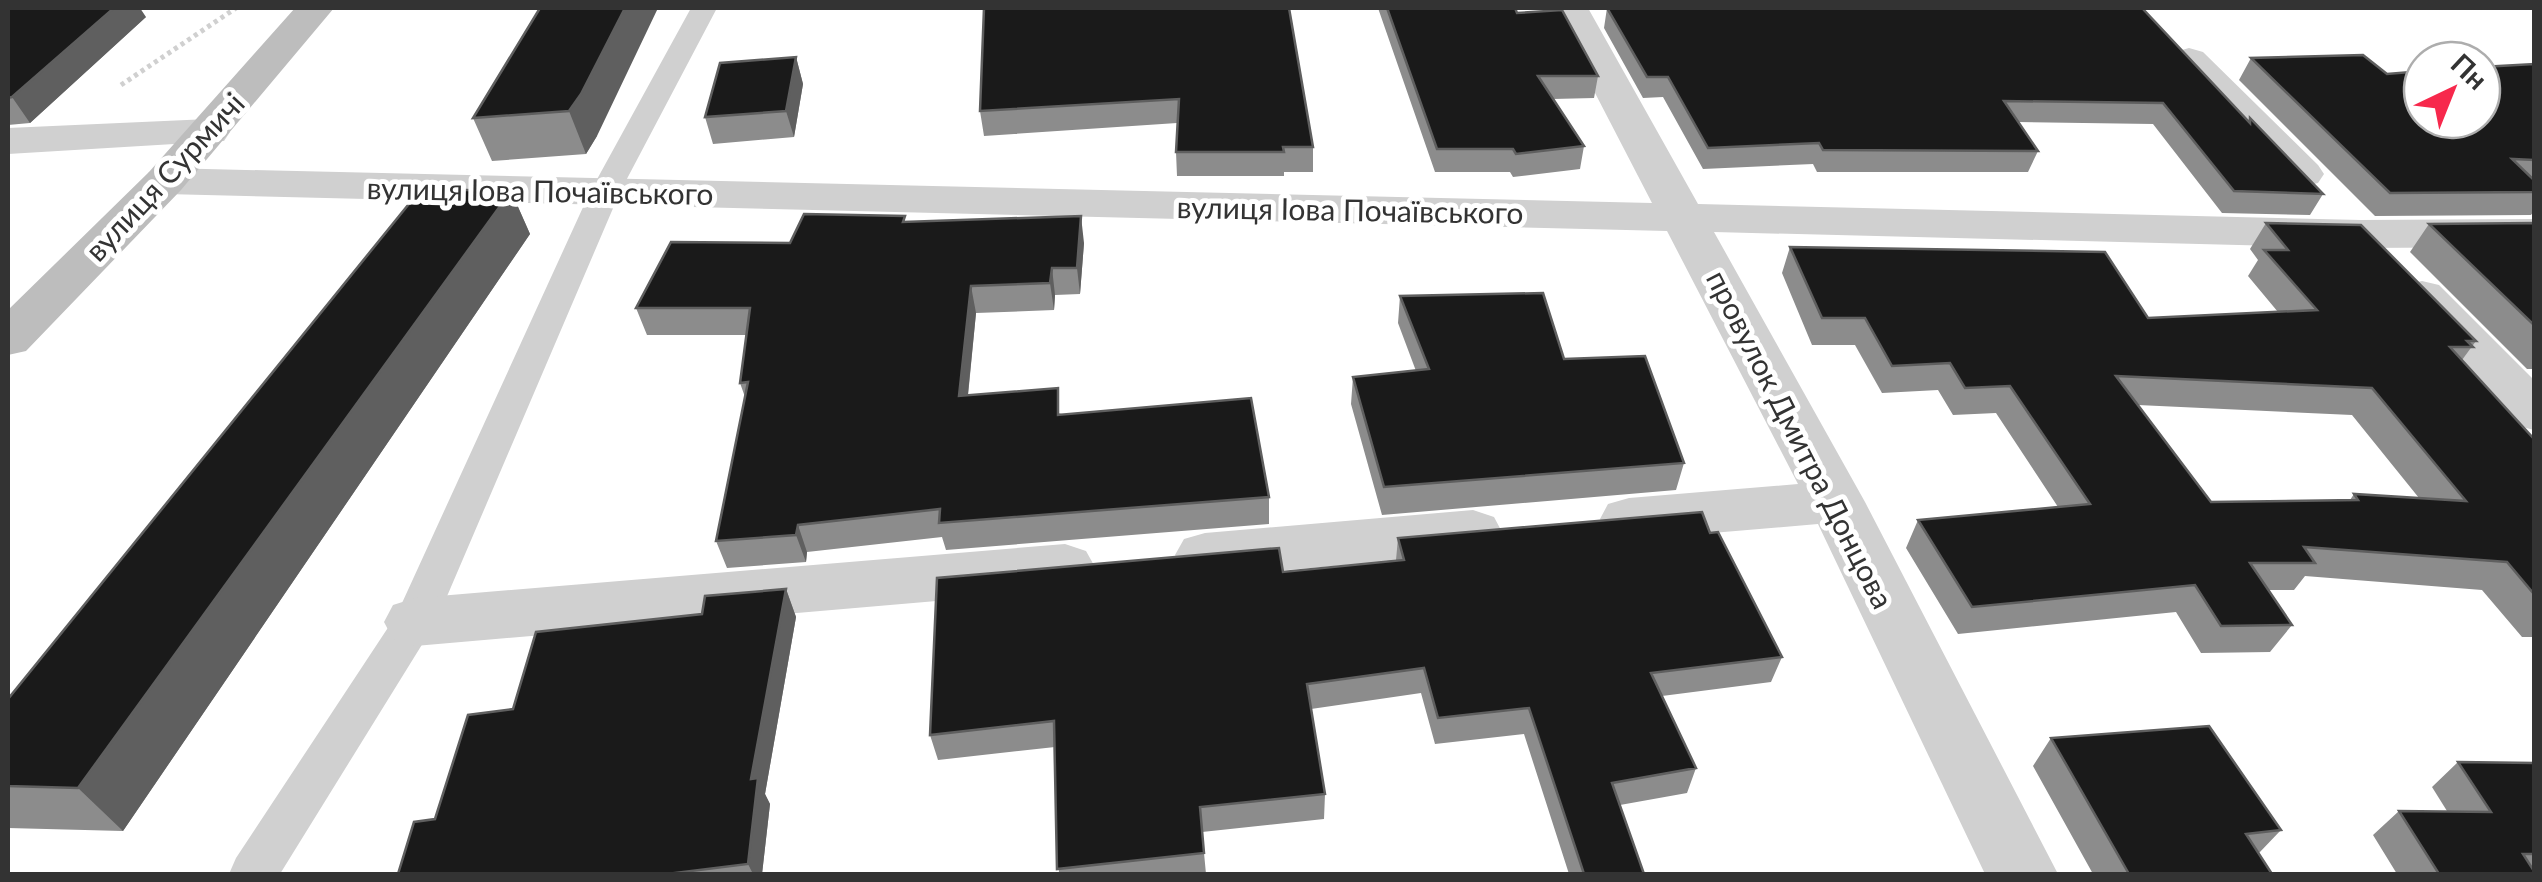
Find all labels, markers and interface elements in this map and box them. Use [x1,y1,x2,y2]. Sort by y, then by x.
north arrow [2402,40,2502,140]
text: Пн [2445,46,2495,96]
street label: вулиця Сурмичі [77,84,251,268]
street label: вулиця Іова Почаївського [366,169,714,211]
street label: вулиця Іова Почаївського [1176,188,1524,230]
street label: провулок Дмитра Донцова [1700,264,1902,614]

